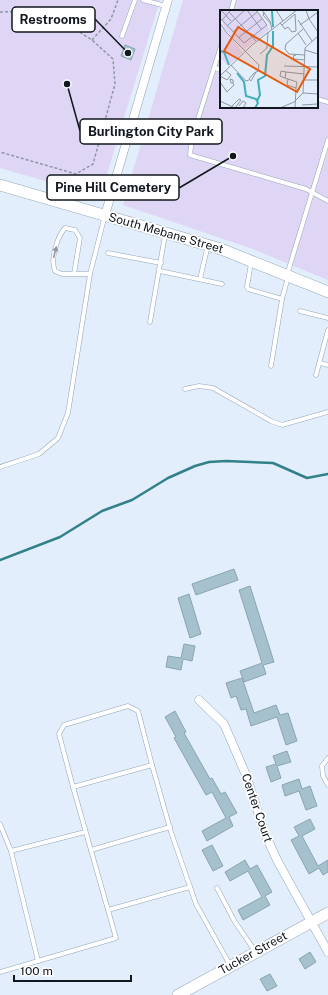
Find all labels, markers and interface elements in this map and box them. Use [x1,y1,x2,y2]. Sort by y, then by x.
callout: Restrooms [12,7,95,32]
inset map [220,10,318,108]
text: Restrooms [19,12,87,27]
callout: Burlington City Park [80,119,222,144]
text: Burlington City Park [88,124,215,139]
callout: Pine Hill Cemetery [47,175,179,200]
text: Pine Hill Cemetery [55,180,172,195]
street label: South Mebane Street [107,210,225,256]
one-way arrow [53,246,59,258]
street label: Center Court [239,772,275,845]
street label: Tucker Street [216,928,290,977]
scale bar [14,957,131,983]
text: 100 m [20,964,53,978]

